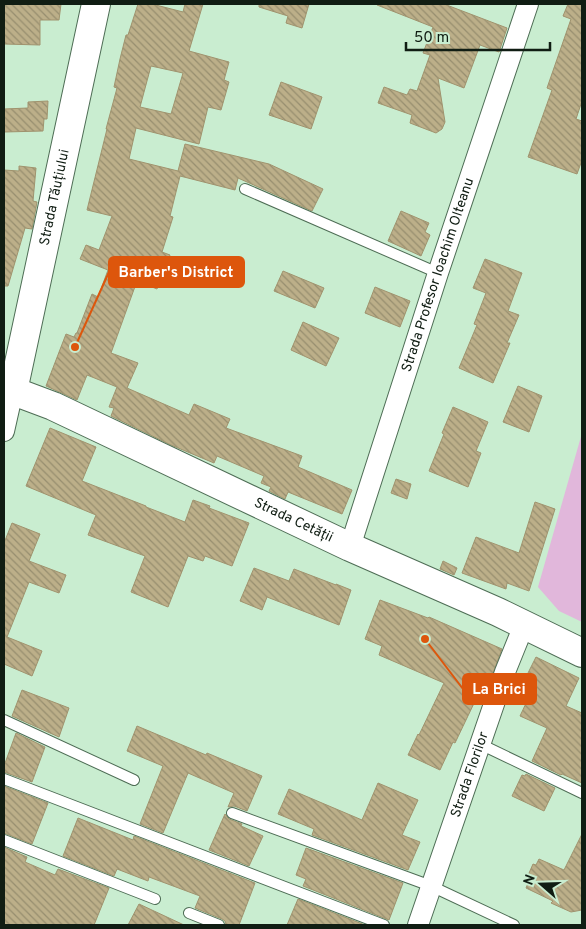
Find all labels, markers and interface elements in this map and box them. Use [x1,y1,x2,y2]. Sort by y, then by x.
scale bar [406,20,550,52]
text: 50 m [414,29,449,48]
street label: Strada Tăuțiului [36,148,73,247]
street label: Strada Profesor Ioachim Olteanu [398,175,478,374]
callout: Barber's District [109,257,244,287]
text: Barber's District [119,264,234,283]
street label: Strada Cetății [251,494,336,546]
callout: La Brici [463,674,536,704]
text: La Brici [472,681,526,700]
street label: Strada Florilor [447,729,492,820]
north arrow [516,859,566,909]
text: N [520,872,540,888]

